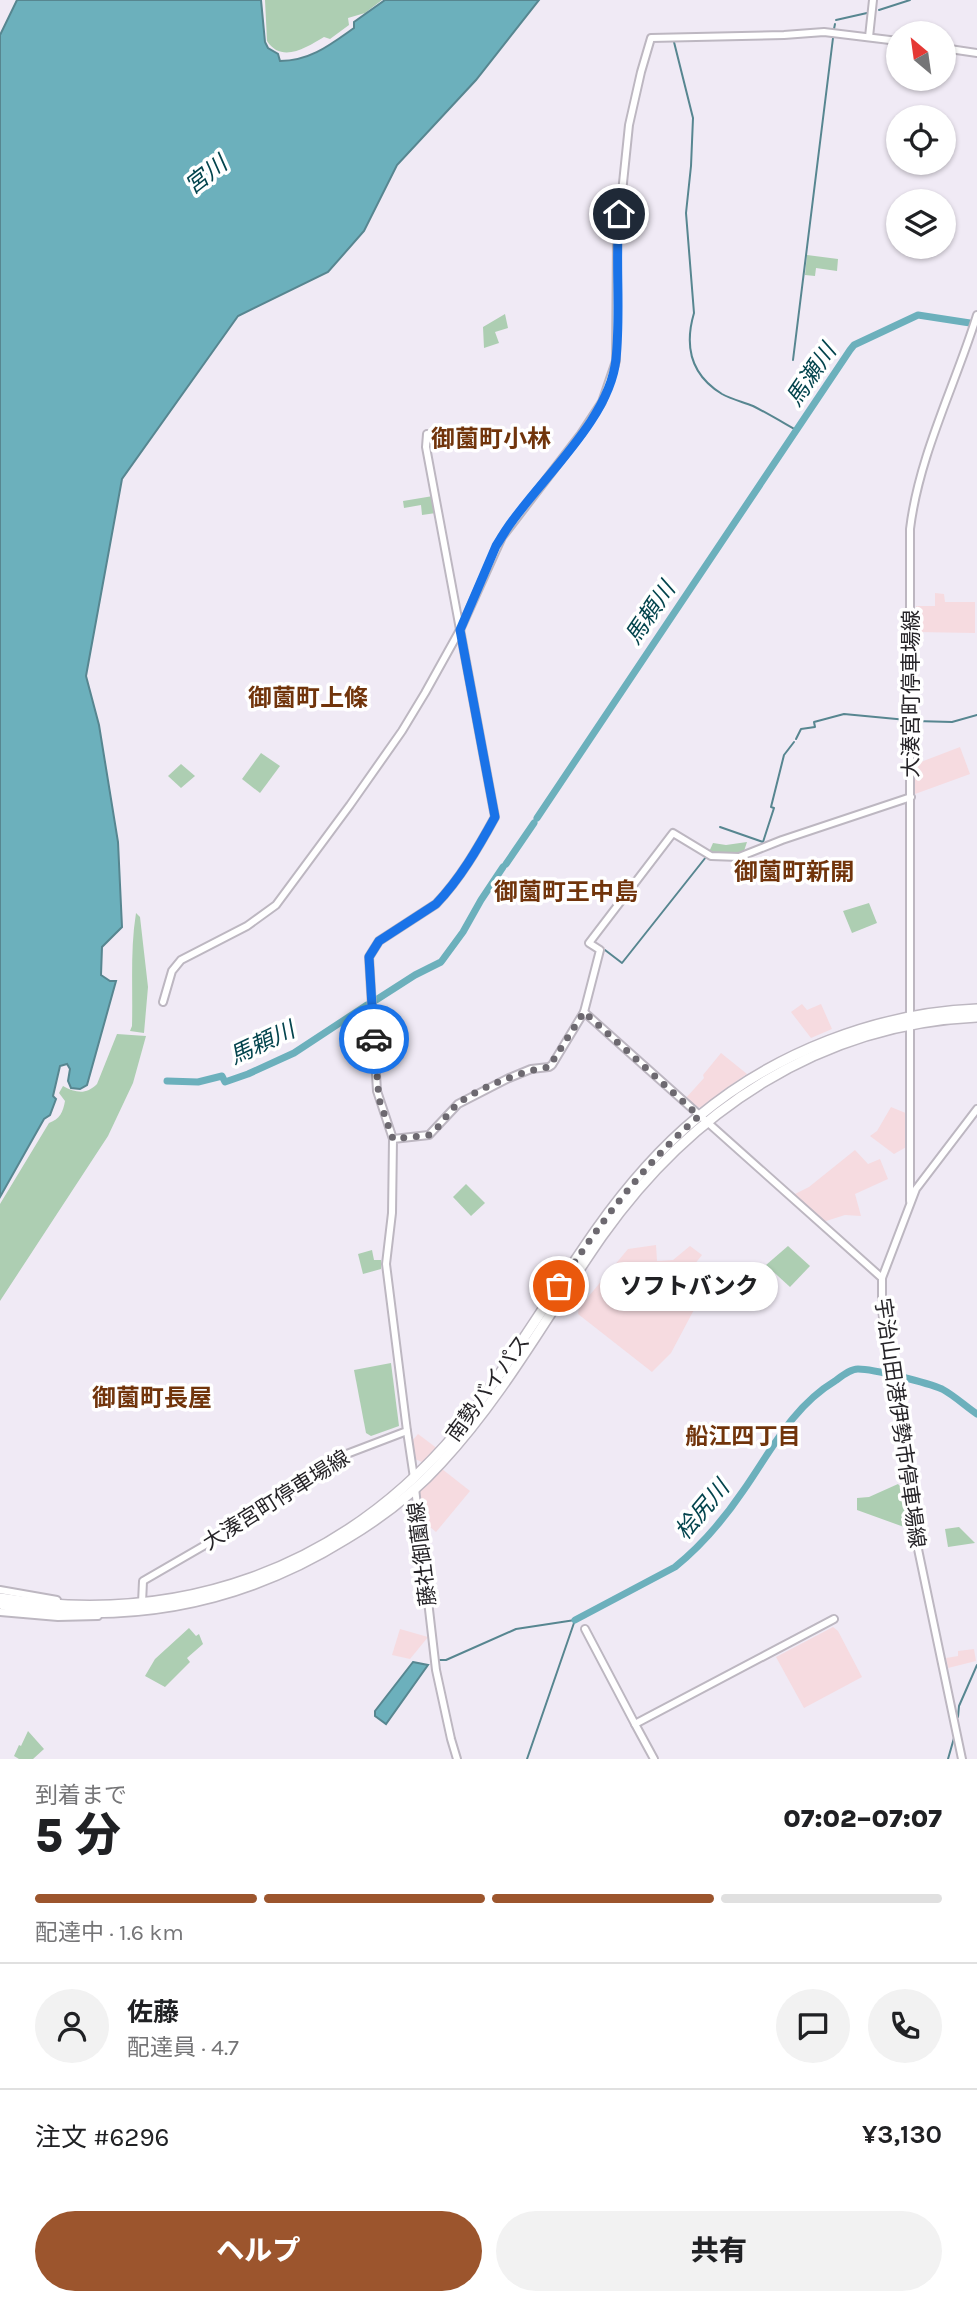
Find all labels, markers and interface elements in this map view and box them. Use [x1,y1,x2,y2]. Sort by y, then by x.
north arrow [886,21,956,91]
map controls [886,21,956,259]
button: locate [886,105,956,175]
water label: 宮川 [180,148,235,200]
pin [589,184,649,244]
button: layers [886,189,956,259]
icon: home [600,195,638,233]
water label: 馬瀬川 [781,336,843,411]
district label: 御薗町小林 [431,425,551,453]
water label: 馬頼川 [620,574,682,649]
street label: 大湊宮町停車場線 [899,610,923,778]
district label: 御薗町上條 [248,684,368,712]
district label: 御薗町新開 [734,858,854,886]
district label: 御薗町王中島 [494,878,638,906]
courier [339,1004,409,1074]
water label: 馬頼川 [225,1015,302,1070]
icon: car [355,1020,393,1058]
pin [529,1256,589,1316]
callout: ソフトバンク [601,1262,780,1310]
icon: bag [540,1267,578,1305]
text: ソフトバンク [619,1273,759,1300]
street label: 宇治山田港伊勢市停車場線 [871,1297,929,1549]
street label: 南勢バイパス [441,1330,535,1446]
district label: 御薗町長屋 [92,1384,212,1412]
district label: 船江四丁目 [686,1423,801,1450]
street label: 大湊宮町停車場線 [198,1445,354,1555]
water label: 桧尻川 [669,1473,736,1545]
street label: 藤社御薗線 [404,1500,440,1608]
text: 到着まで [35,1782,127,1809]
text: 07:02–07:07 [783,1803,942,1834]
text: 5 分 [35,1809,121,1863]
text: 配達中 · 1.6 km [35,1919,184,1946]
button: person [35,1989,109,2063]
button: chat [776,1989,850,2063]
button: phone [868,1989,942,2063]
text: 佐藤 [127,1997,179,2028]
text: 配達員 · 4.7 [127,2034,239,2061]
text: ¥3,130 [862,2119,942,2150]
text: 注文 #6296 [35,2122,169,2153]
button: ヘルプ [35,2211,482,2291]
button: 共有 [496,2211,942,2291]

